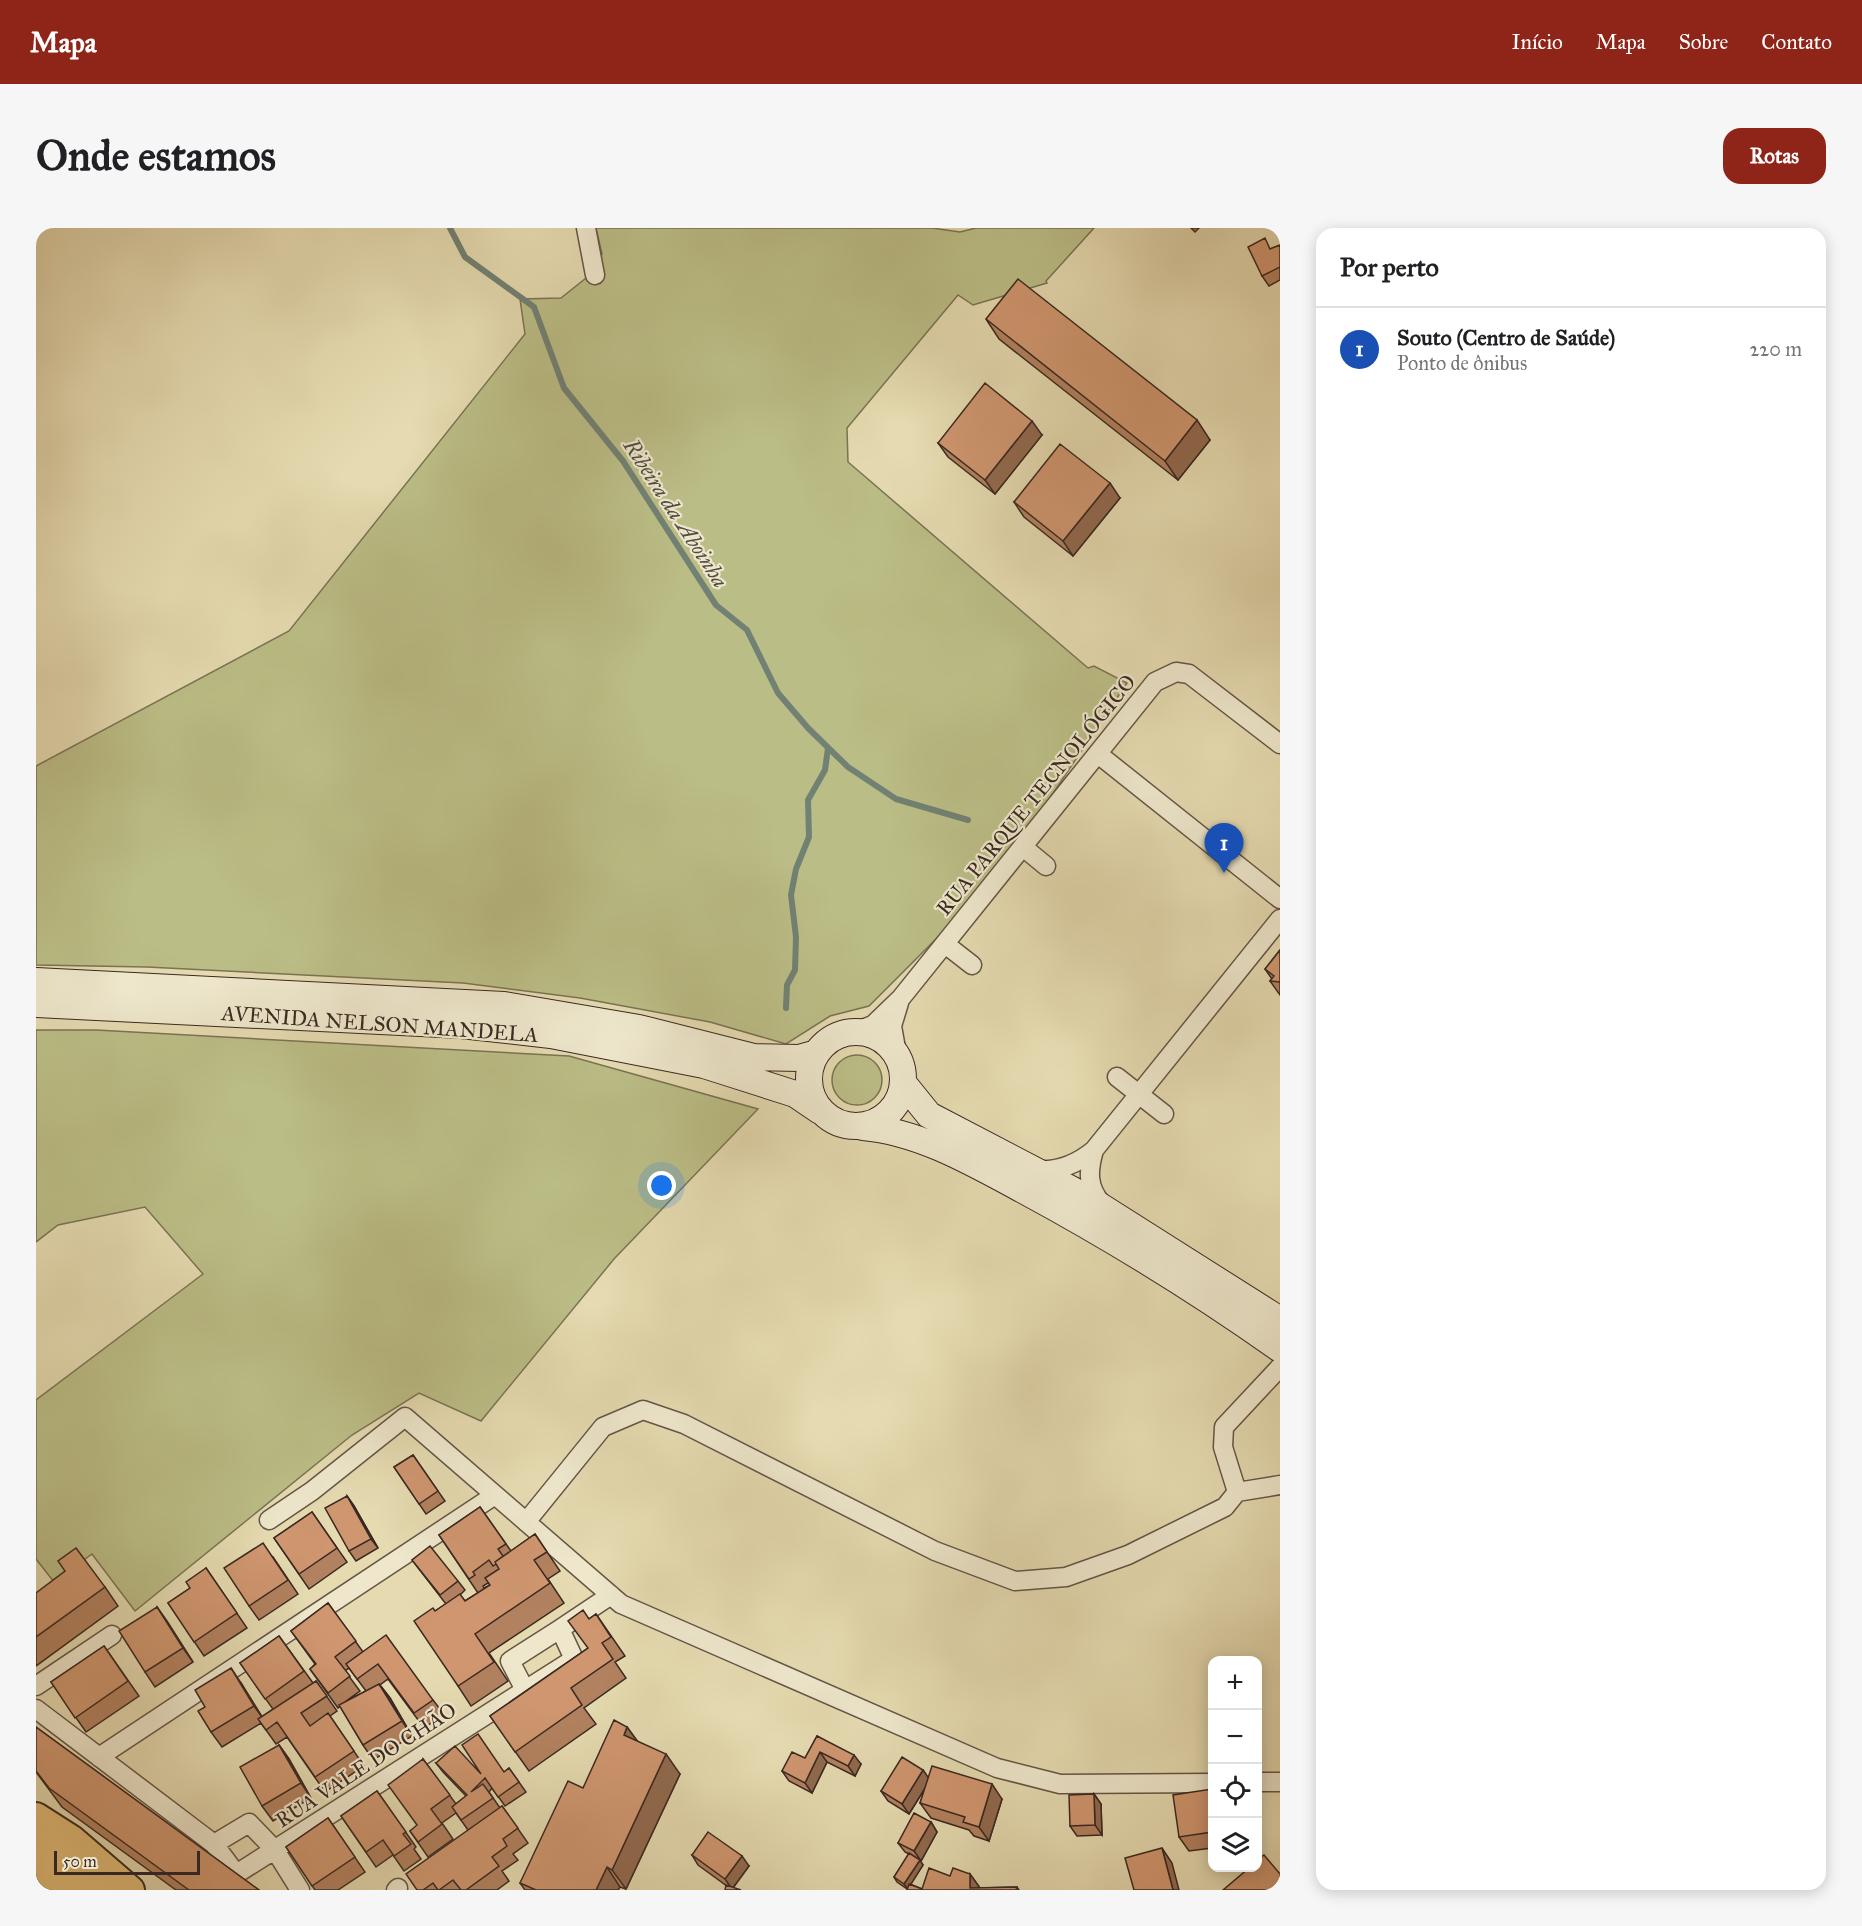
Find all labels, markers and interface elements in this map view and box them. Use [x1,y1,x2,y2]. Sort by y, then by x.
text: Mapa [30,25,97,60]
text: Início [1512,29,1563,55]
text: Mapa [1596,29,1646,55]
text: Sobre [1679,29,1728,55]
text: Contato [1761,29,1832,55]
button: Rotas [1723,128,1826,184]
text: Onde estamos [36,130,276,182]
text: Por perto [1340,251,1439,283]
text: Souto (Centro de Saúde) [1397,324,1615,351]
text: 1 [1356,337,1363,361]
text: 220 m [1750,337,1802,361]
text: Ponto de ônibus [1397,351,1527,375]
water label: Ribeira da Aboinha [617,433,734,592]
street label: RUA PARQUE TECNOLÓGICO [930,669,1141,921]
pin: 1 [1204,824,1244,873]
street label: AVENIDA NELSON MANDELA [220,1000,539,1048]
your location [647,1171,676,1200]
map controls [1208,1656,1262,1872]
button: + [1208,1656,1262,1710]
street label: RUA VALE DO CHÃO [271,1697,461,1833]
button: − [1208,1710,1262,1764]
button: locate [1208,1764,1262,1818]
button: layers [1208,1818,1262,1872]
scale bar [54,1848,200,1876]
text: 50 m [63,1852,97,1871]

